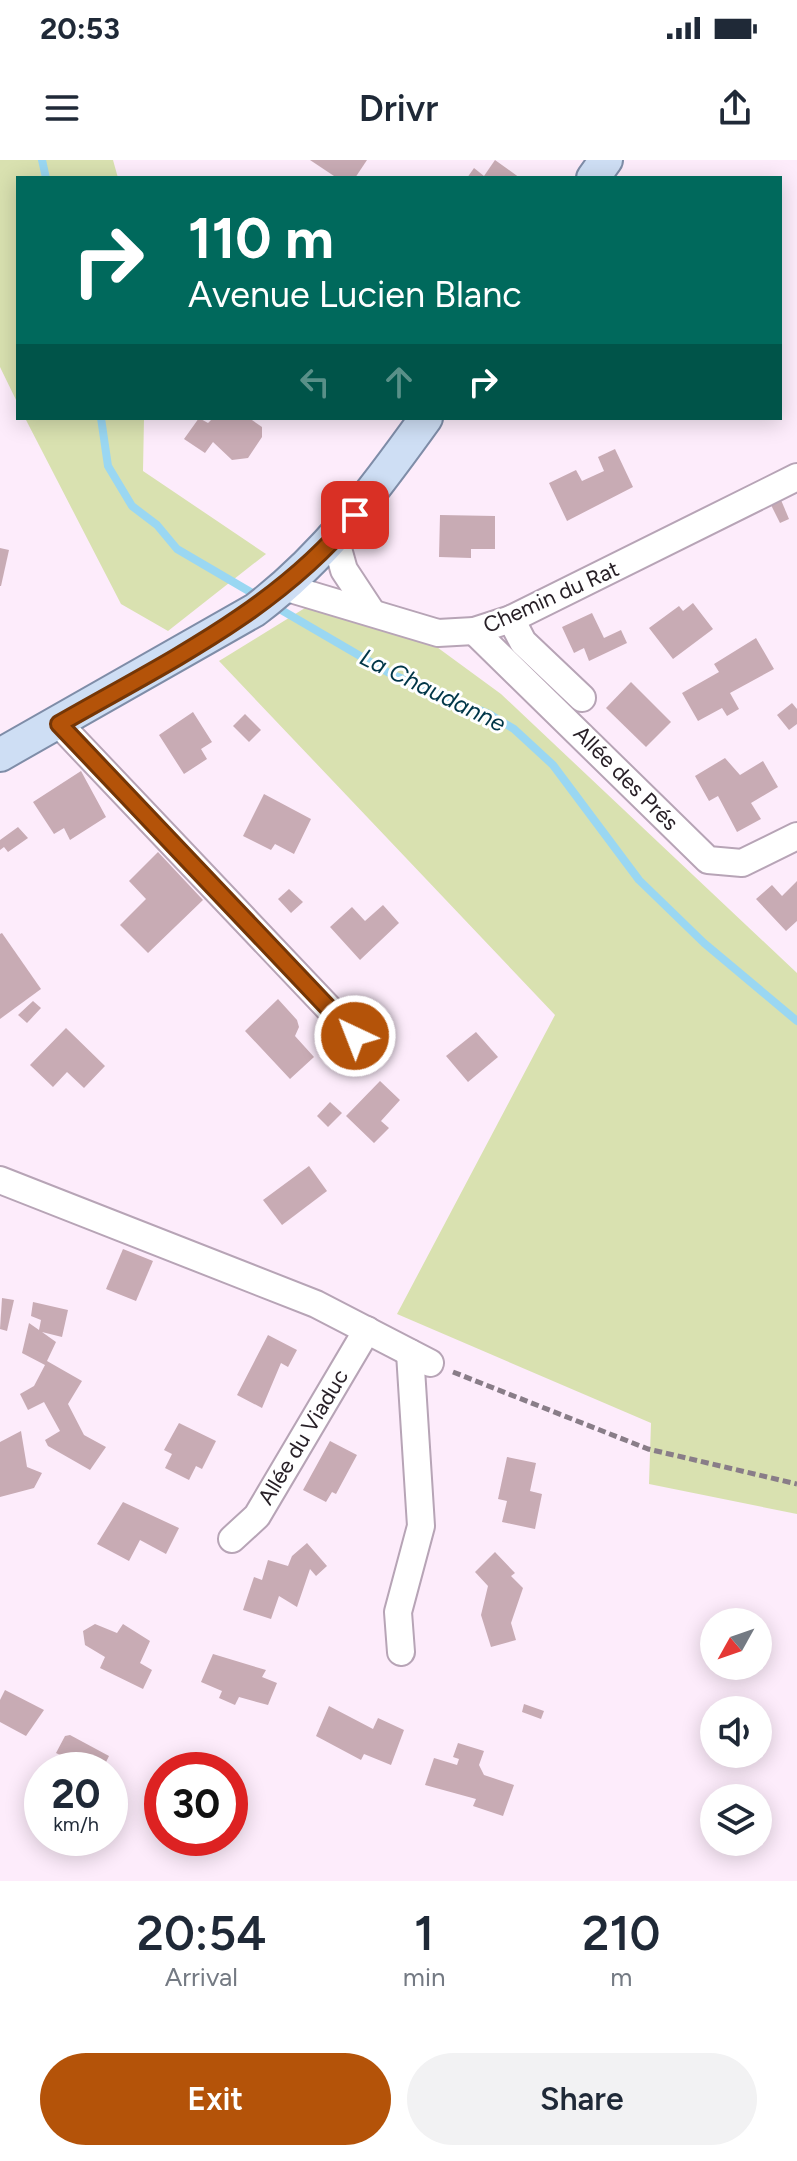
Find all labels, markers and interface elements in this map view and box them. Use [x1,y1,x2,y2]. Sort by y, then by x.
text: 20:53 [40,10,120,47]
icon: menu [40,86,84,130]
icon: share [713,86,757,130]
text: Drivr [359,87,438,130]
text: 110 m [188,205,334,272]
icon: right [56,208,160,312]
text: Avenue Lucien Blanc [188,273,522,316]
icon: left [293,360,337,404]
icon: ahead [377,360,421,404]
icon: right [461,360,505,404]
pin [321,481,389,549]
icon: arrive [333,493,377,537]
street label: Chemin du Rat [479,555,623,639]
water label: La Chaudanne [355,642,511,738]
street label: Allée des Prés [568,720,684,836]
position arrow [313,994,397,1078]
street label: Allée du Viaduc [252,1364,354,1510]
north arrow [700,1608,772,1680]
map controls [700,1608,772,1856]
button: sound [700,1696,772,1768]
speed limit sign: 30 [144,1752,248,1856]
text: 20 [51,1770,101,1818]
button: layers [700,1784,772,1856]
text: km/h [53,1812,99,1836]
text: 20:54 [137,1904,266,1962]
text: 1 [414,1904,434,1962]
text: 210 [582,1904,660,1962]
text: Arrival [165,1961,238,1993]
text: min [403,1961,445,1993]
text: m [610,1961,632,1993]
button: Exit [40,2053,391,2145]
button: Share [407,2053,757,2145]

